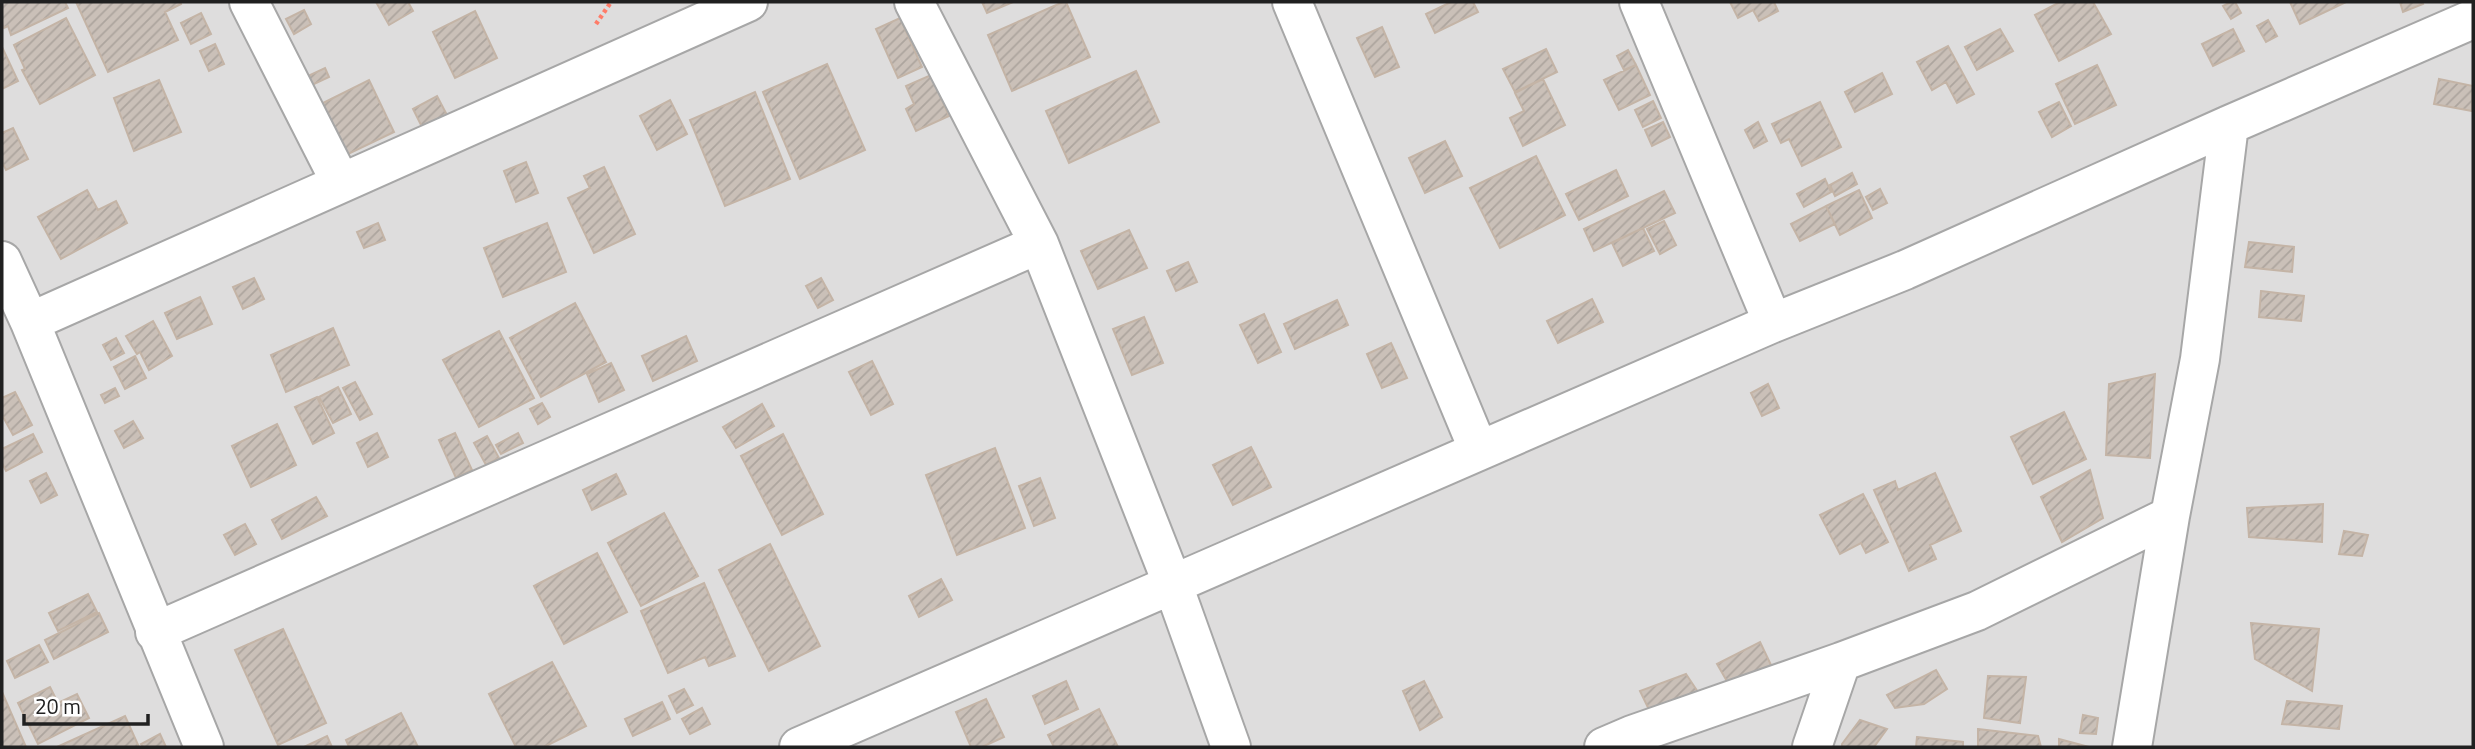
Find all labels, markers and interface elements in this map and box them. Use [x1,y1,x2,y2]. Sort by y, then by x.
scale bar [24,682,149,726]
text: 20 m [35,690,81,722]

